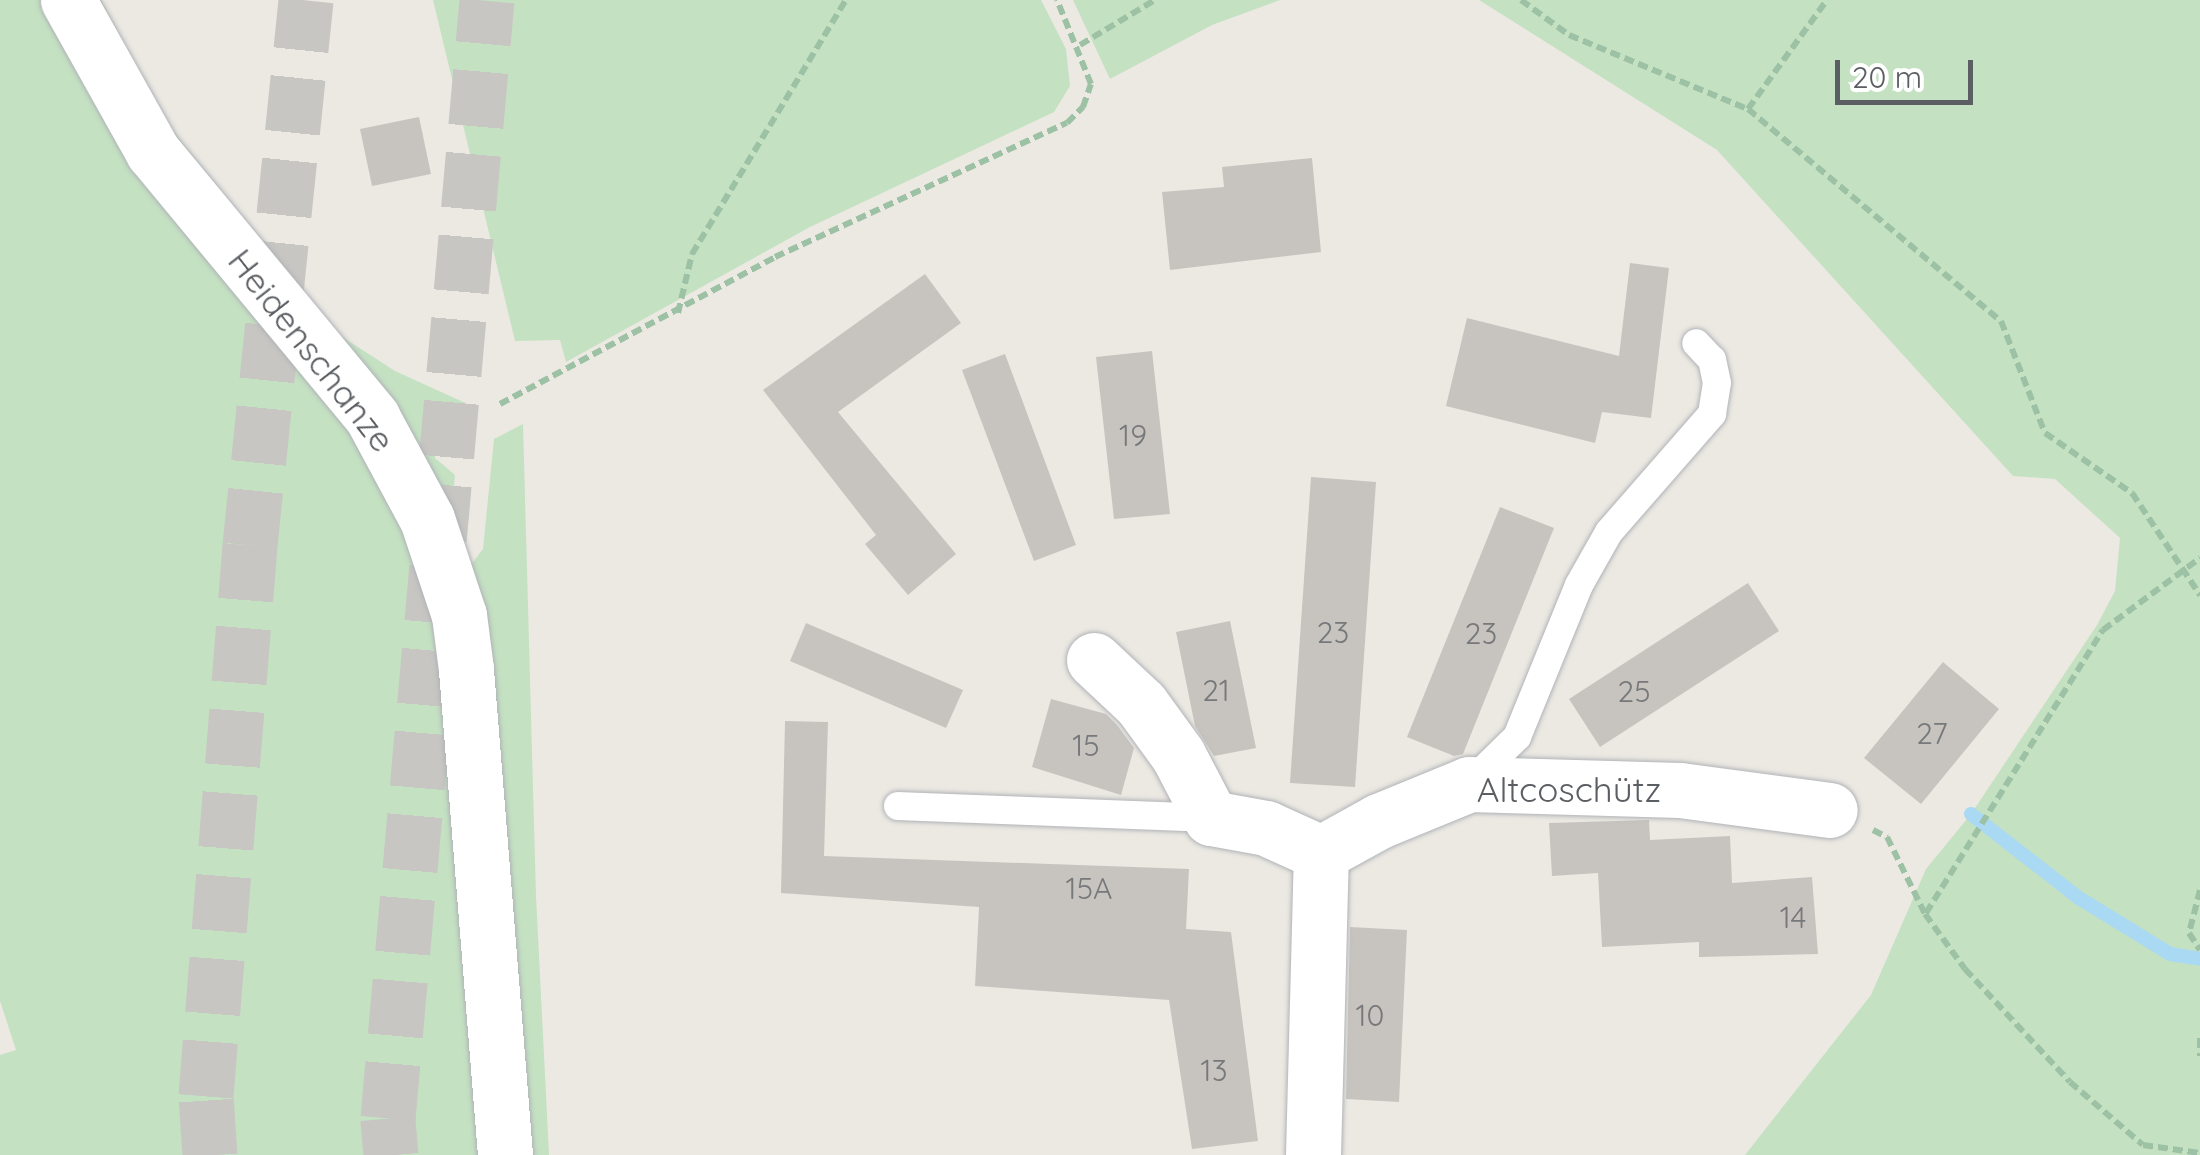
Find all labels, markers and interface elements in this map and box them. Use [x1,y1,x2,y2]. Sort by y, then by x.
scale bar [1840,40,1978,102]
text: 20 m [1852,58,1922,96]
street label: Heidenschanze [220,240,404,460]
house number: 19 [1119,417,1147,453]
house number: 23 [1317,614,1349,650]
house number: 23 [1465,615,1497,651]
house number: 21 [1202,672,1230,708]
house number: 25 [1618,673,1650,709]
house number: 27 [1916,715,1948,751]
house number: 15 [1072,727,1100,763]
street label: Altcoschütz [1477,768,1661,810]
house number: 15A [1066,870,1112,906]
house number: 14 [1780,899,1806,935]
house number: 10 [1356,997,1384,1033]
house number: 13 [1201,1052,1227,1088]

